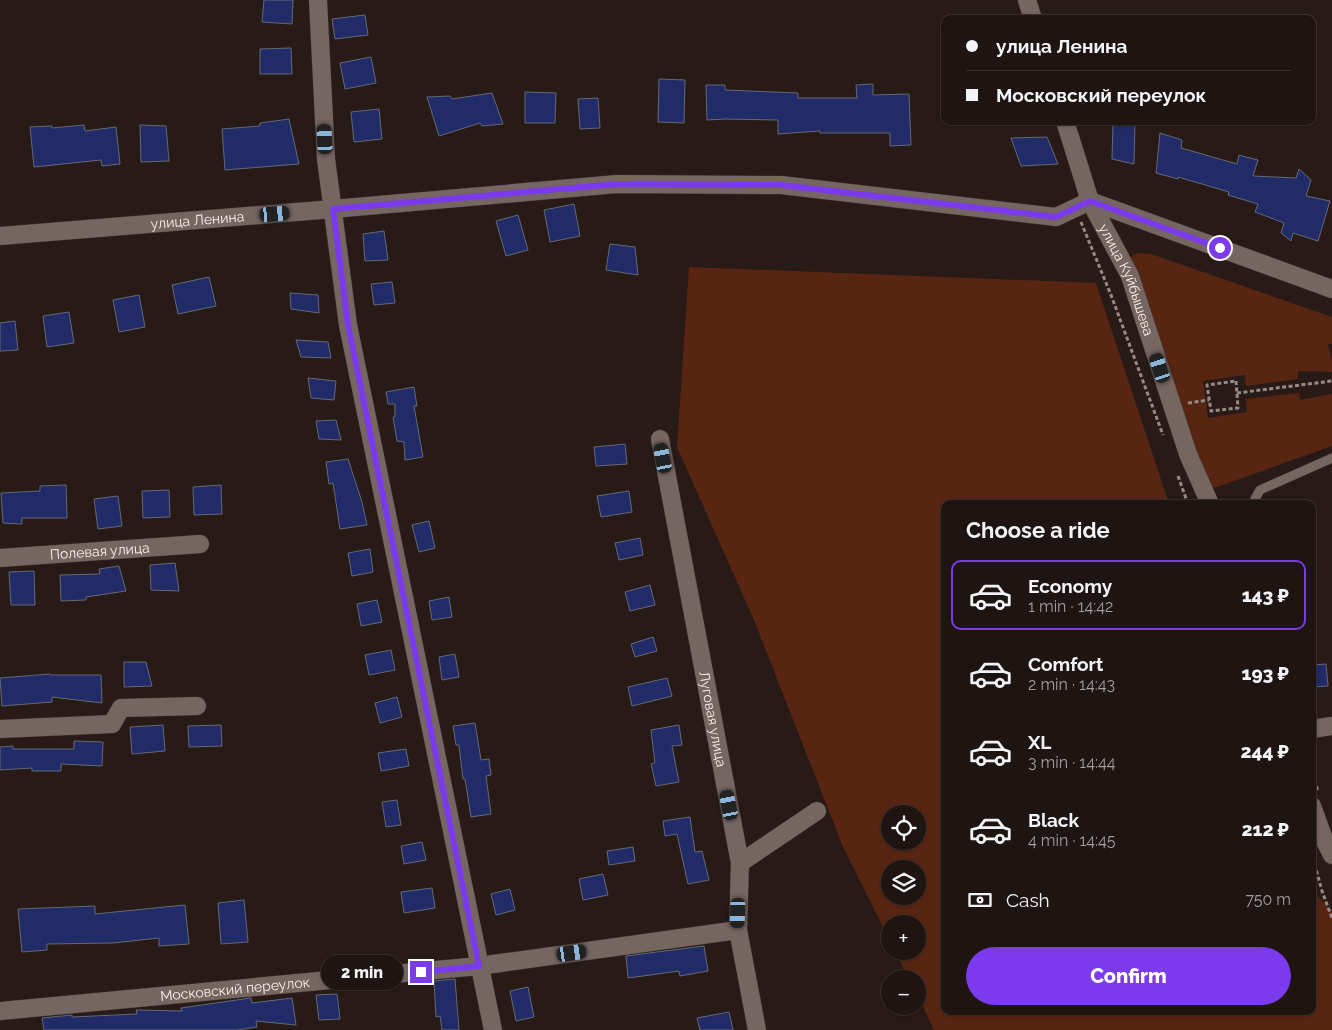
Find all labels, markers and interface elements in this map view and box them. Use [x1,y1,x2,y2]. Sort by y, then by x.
text: улица Ленина [996,35,1127,57]
text: Московский переулок [996,84,1206,106]
car [316,124,333,154]
car [259,205,290,223]
street label: улица Ленина [150,208,245,232]
street label: улица Куйбышева [1096,221,1157,338]
route start [1209,237,1231,259]
car [1148,351,1171,385]
car [652,442,673,474]
text: Choose a ride [966,517,1110,543]
street label: Полевая улица [49,540,150,562]
icon: car [968,573,1013,618]
text: Economy [1028,575,1112,597]
text: 143 ₽ [1242,584,1289,606]
text: 1 min · 14:42 [1028,597,1113,616]
icon: car [968,651,1013,696]
text: Comfort [1028,653,1103,675]
text: 193 ₽ [1242,662,1289,684]
street label: Луговая улица [696,670,730,768]
text: 2 min · 14:43 [1028,675,1115,694]
icon: car [968,729,1013,774]
text: XL [1028,731,1051,753]
text: 244 ₽ [1240,740,1289,762]
text: 3 min · 14:44 [1028,753,1115,772]
car [718,789,739,821]
map controls [881,805,926,1015]
button: locate [881,805,926,850]
icon: car [968,807,1013,852]
text: Black [1028,809,1079,831]
text: 212 ₽ [1242,818,1289,840]
text: 4 min · 14:45 [1028,831,1116,850]
button: layers [881,860,926,905]
icon: cash [966,886,994,914]
text: Cash [1006,889,1050,911]
text: 750 m [1245,890,1291,909]
car [729,898,746,928]
button: + [881,915,926,960]
car [556,943,587,963]
button: Confirm [966,947,1291,1005]
callout: 2 min [321,954,404,990]
route end [410,961,432,983]
text: 2 min [341,963,383,982]
button: − [881,970,926,1015]
street label: Московский переулок [159,974,310,1004]

